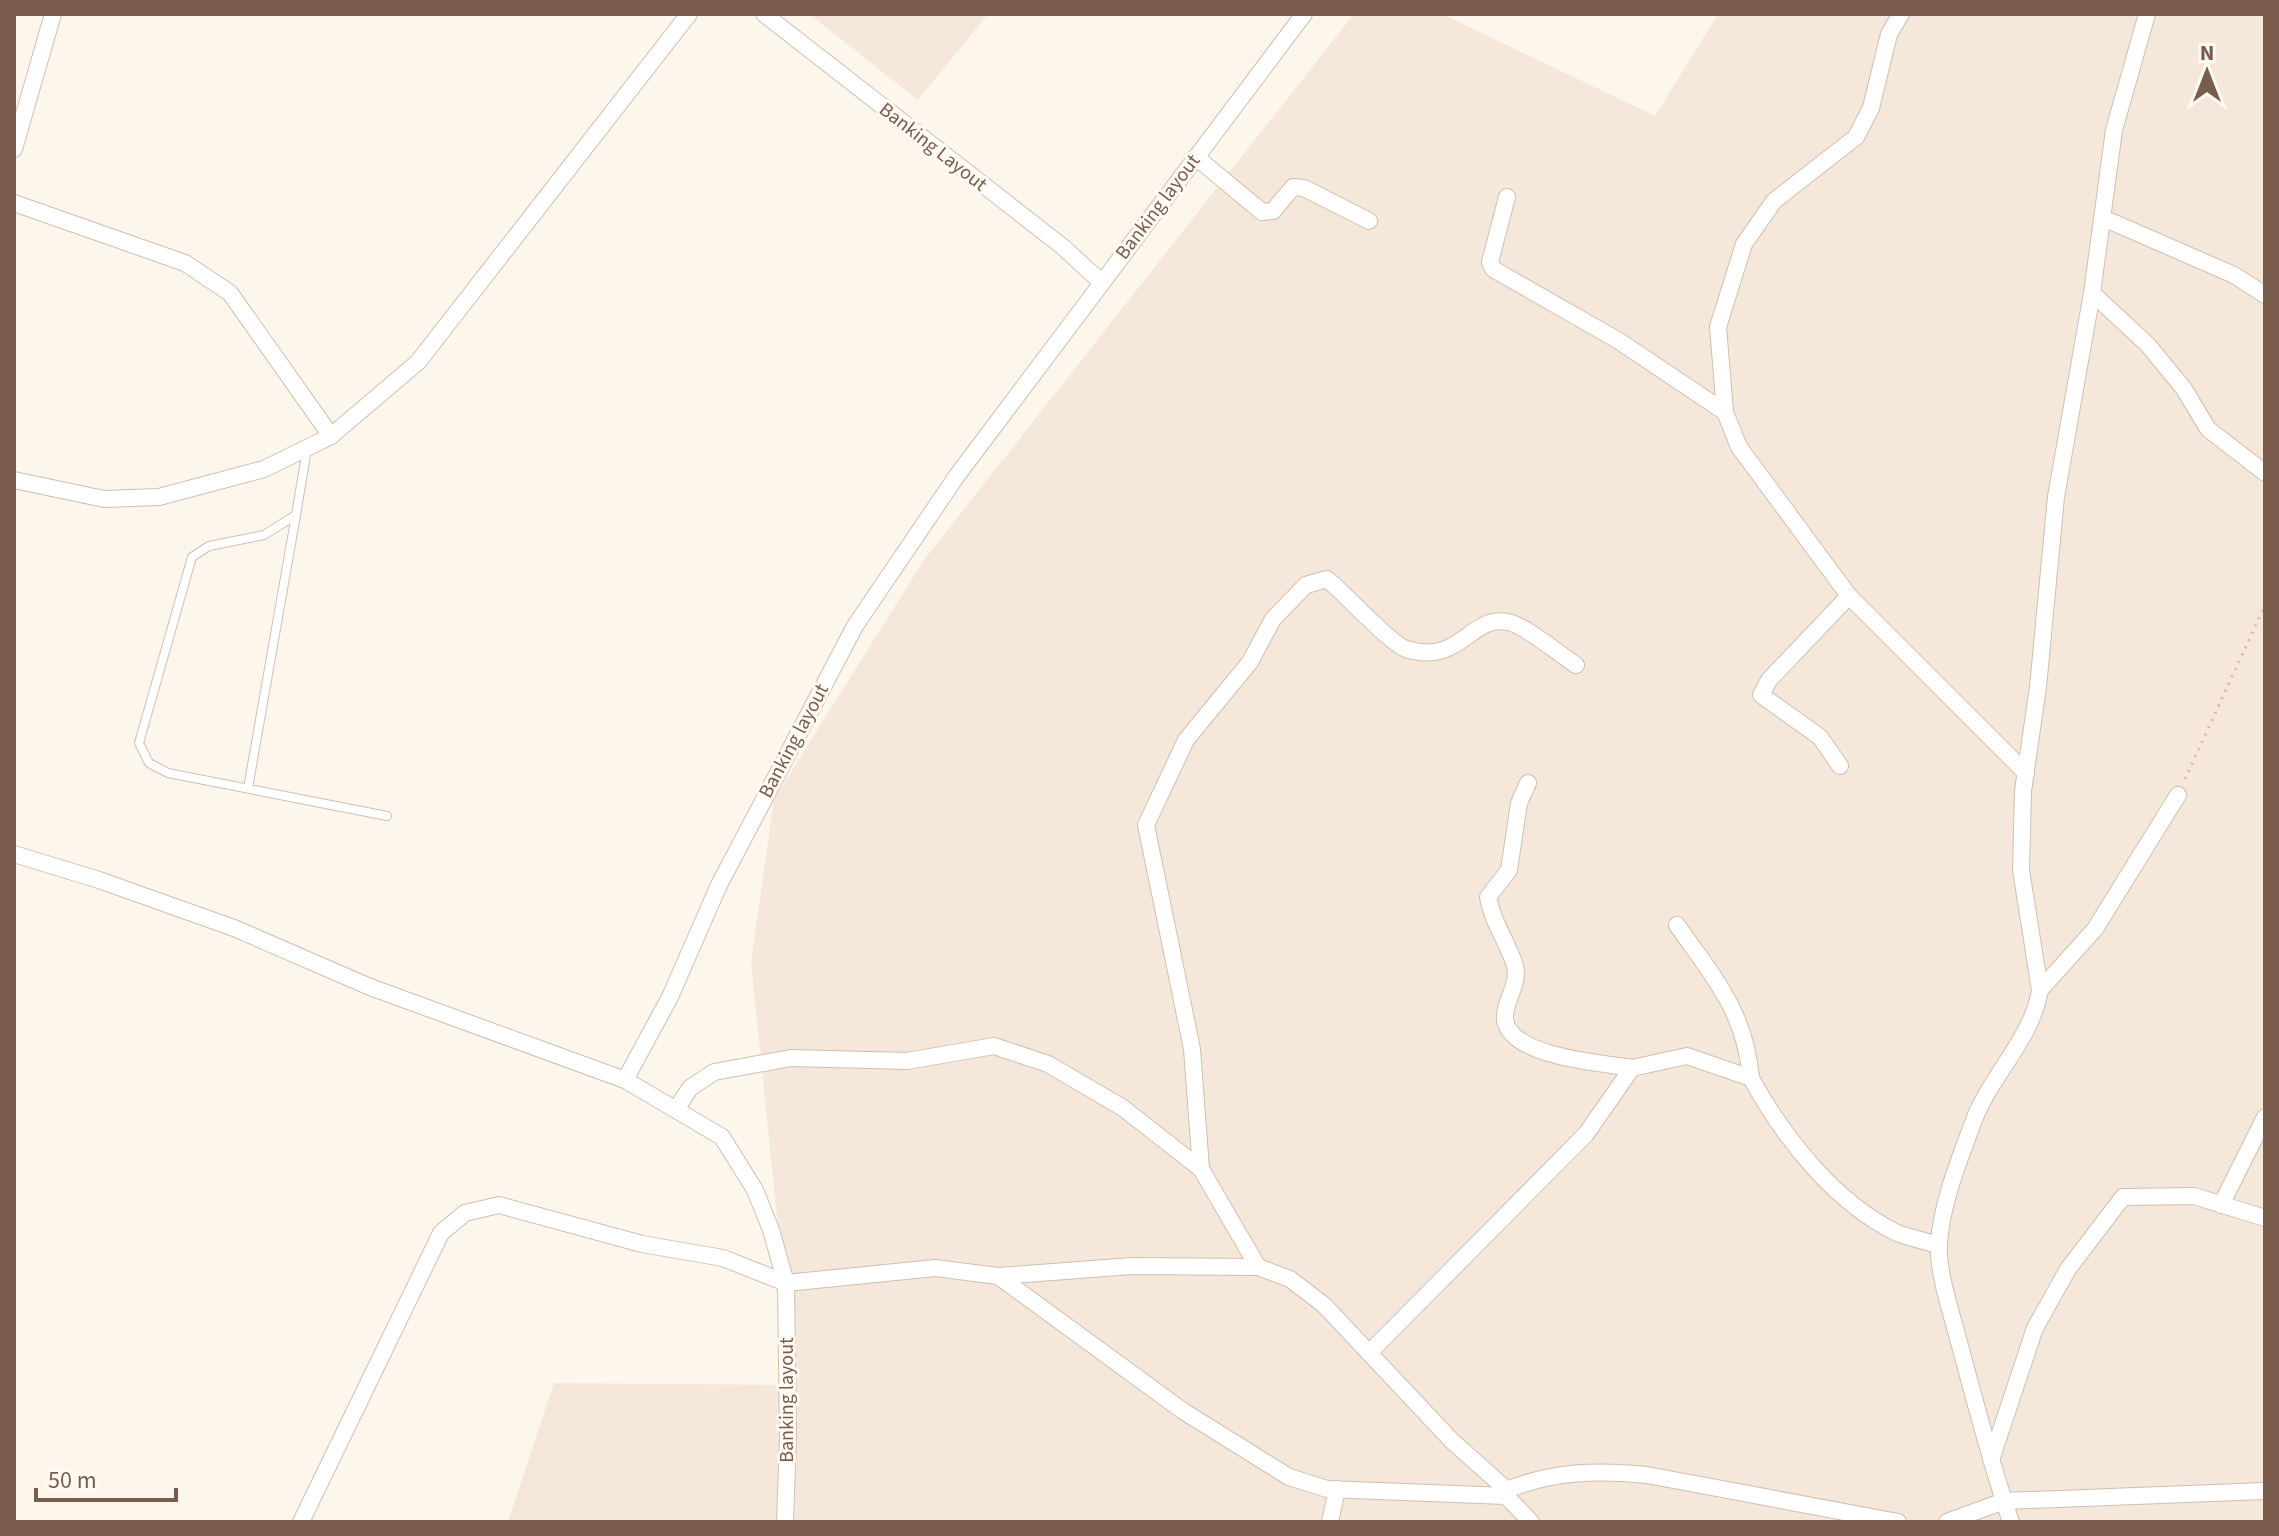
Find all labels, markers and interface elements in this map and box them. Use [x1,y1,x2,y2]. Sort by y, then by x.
north arrow [2167,32,2247,112]
text: N [2200,37,2214,69]
street label: Banking Layout [873,96,993,198]
street label: Banking layout [1109,148,1207,266]
street label: Banking layout [752,679,836,803]
street label: Banking layout [773,1337,801,1463]
scale bar [36,1452,176,1502]
text: 50 m [48,1463,97,1498]

